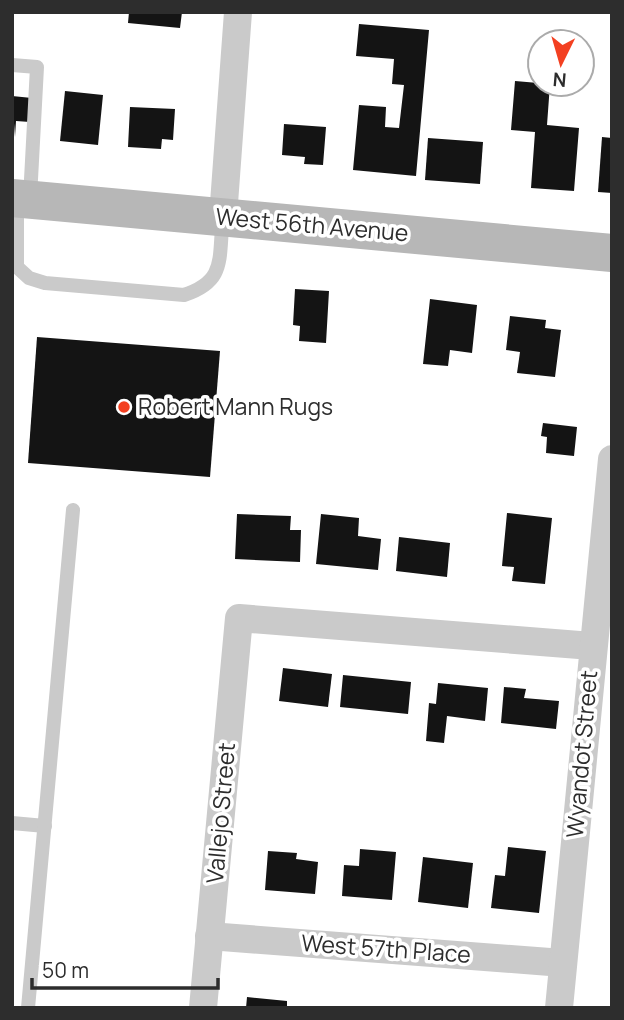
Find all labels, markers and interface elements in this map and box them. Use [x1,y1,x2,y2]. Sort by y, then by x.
north arrow [526,28,596,98]
text: N [552,66,567,93]
street label: West 56th Avenue [214,200,410,248]
place label: Robert Mann Rugs [138,390,333,422]
marker: Robert Mann Rugs [116,399,132,415]
street label: Wyandot Street [558,669,604,839]
street label: Vallejo Street [198,741,242,885]
street label: West 57th Place [300,926,472,970]
scale bar [32,946,217,990]
text: 50 m [42,956,89,984]

